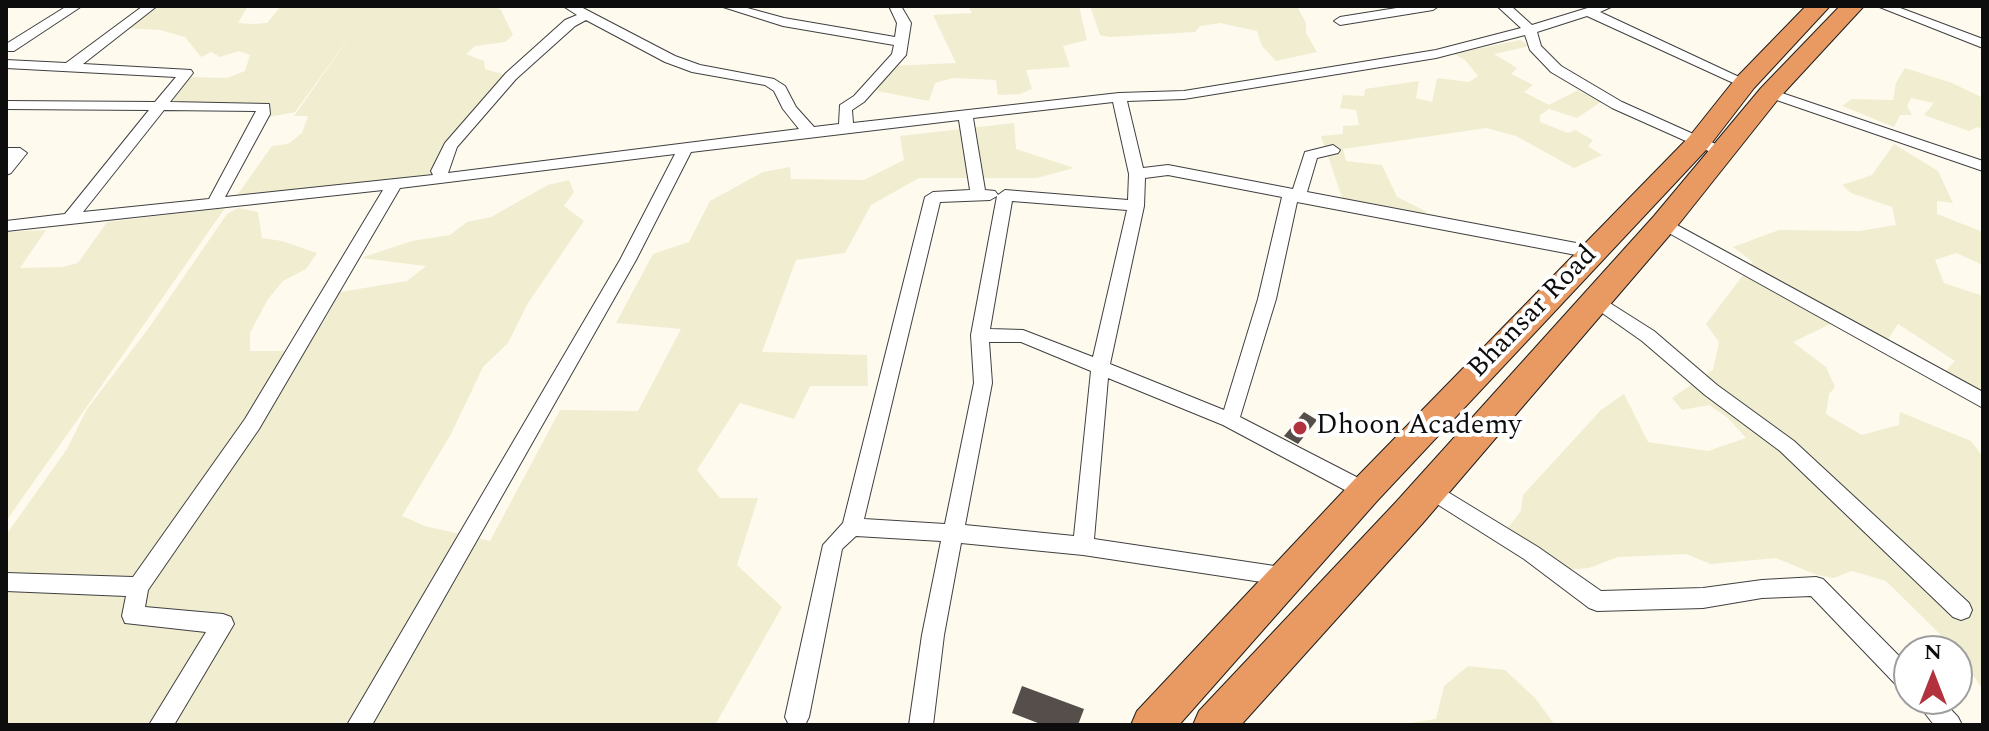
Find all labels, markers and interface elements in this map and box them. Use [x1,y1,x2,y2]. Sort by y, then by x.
street label: Bhansar Road [1462,240,1606,386]
place label: Dhoon Academy [1316,411,1522,445]
marker: Dhoon Academy [1291,419,1309,437]
north arrow [1893,635,1973,715]
text: N [1924,636,1942,669]

